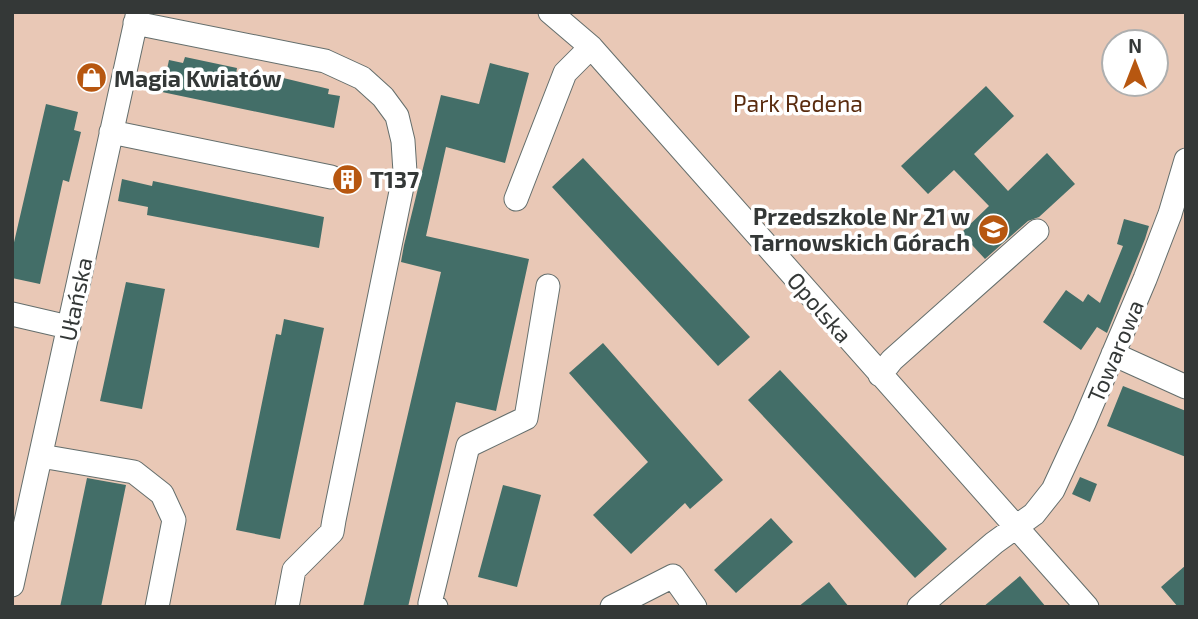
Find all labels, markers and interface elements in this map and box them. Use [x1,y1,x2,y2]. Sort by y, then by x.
north arrow [1100,28,1170,98]
text: N [1128,34,1142,57]
shop icon: Magia Kwiatów [74,61,108,95]
place label: Magia Kwiatów [114,64,282,92]
park label: Park Redena [733,89,863,117]
building icon: T137 [330,162,364,196]
place label: T137 [370,165,419,193]
place label: Przedszkole Nr 21 w Tarnowskich Górach [750,202,970,256]
school or university icon: Przedszkole Nr 21 w Tarnowskich Górach [976,212,1010,246]
street label: Ułańska [52,255,98,343]
street label: Opolska [782,266,858,348]
street label: Towarowa [1081,295,1149,407]

